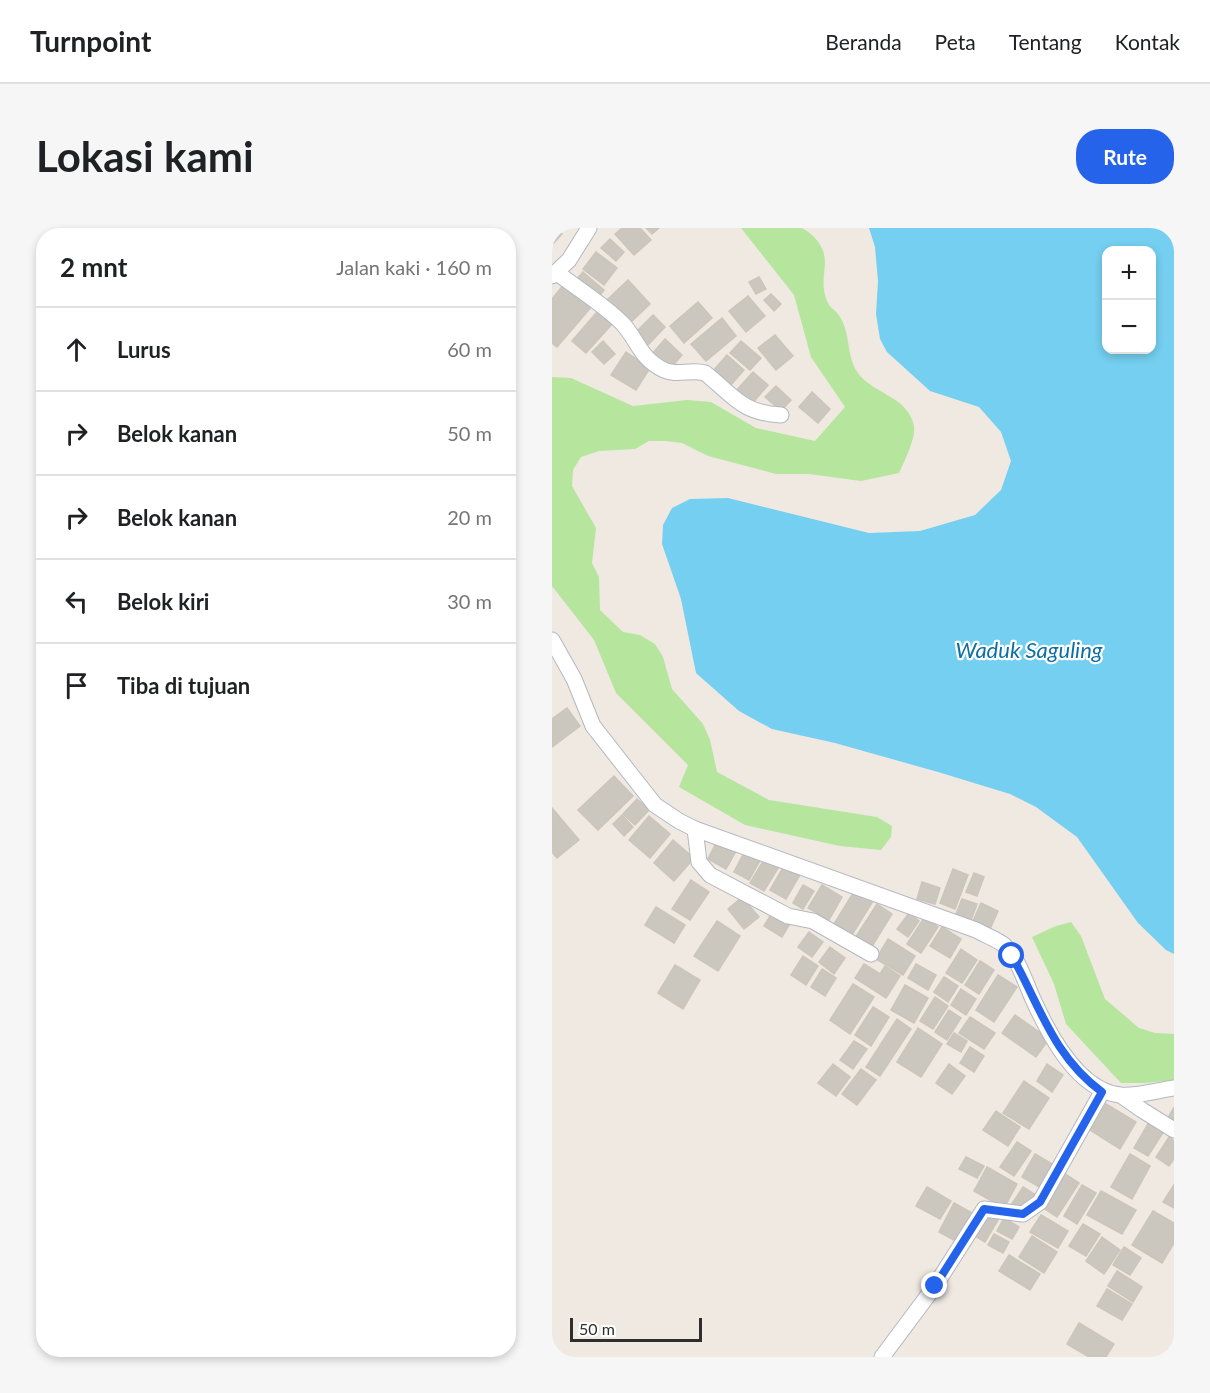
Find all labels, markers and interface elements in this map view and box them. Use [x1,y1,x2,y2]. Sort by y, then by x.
text: Turnpoint [30,24,151,58]
text: Beranda [825,29,902,54]
text: Peta [935,29,976,54]
text: Tentang [1009,29,1082,54]
text: Kontak [1115,29,1180,54]
button: Rute [1076,129,1174,184]
text: Lokasi kami [36,131,254,181]
map controls [1102,246,1156,354]
button: + [1102,246,1156,300]
text: 2 mnt [60,251,127,283]
text: Jalan kaki · 160 m [336,255,492,279]
button: − [1102,300,1156,354]
icon: ahead [60,333,93,366]
text: Lurus [117,336,171,363]
text: 60 m [447,337,492,361]
icon: right [60,417,93,450]
text: Belok kanan [117,420,237,447]
text: 50 m [447,421,492,445]
icon: right [60,501,93,534]
text: Belok kanan [117,504,237,531]
text: 20 m [447,505,492,529]
icon: left [60,585,93,618]
text: Belok kiri [117,588,209,615]
text: 30 m [447,589,492,613]
water label: Waduk Saguling [956,636,1103,663]
icon: arrive [60,669,93,702]
text: Tiba di tujuan [117,672,250,699]
route start [998,942,1024,968]
route end [921,1272,947,1298]
scale bar [570,1315,702,1342]
text: 50 m [579,1319,615,1338]

